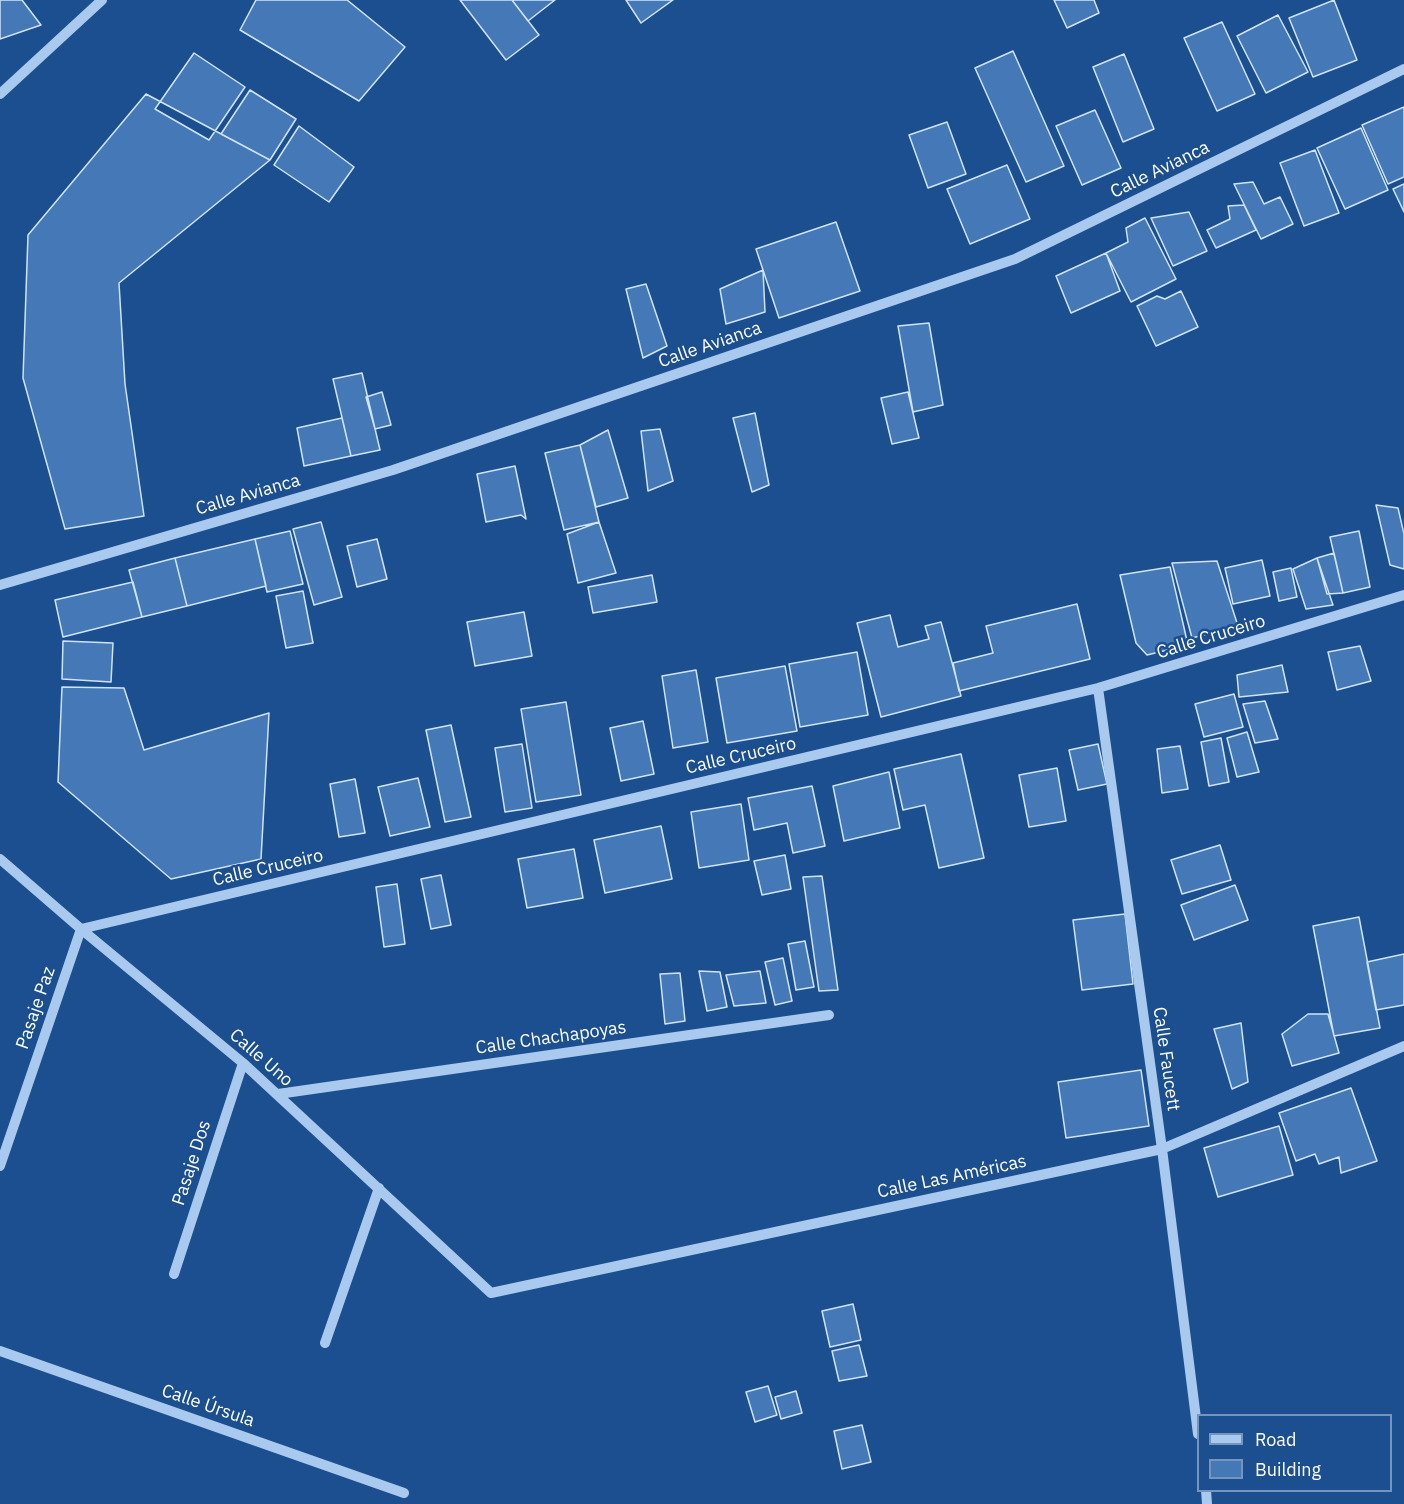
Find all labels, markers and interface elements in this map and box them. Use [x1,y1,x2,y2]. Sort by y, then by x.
street label: Calle Avianca [1107,137,1213,203]
street label: Calle Avianca [656,317,764,373]
street label: Calle Avianca [193,470,303,520]
street label: Calle Cruceiro [1154,610,1268,664]
street label: Calle Cruceiro [684,733,798,779]
street label: Calle Cruceiro [211,845,325,891]
street label: Pasaje Paz [12,964,60,1052]
street label: Calle Faucett [1148,1005,1184,1113]
street label: Calle Chachapoyas [474,1017,628,1059]
street label: Calle Uno [225,1025,297,1091]
street label: Pasaje Dos [168,1118,216,1208]
street label: Calle Las Américas [875,1151,1029,1203]
street label: Calle Úrsula [159,1380,257,1432]
legend [1197,1414,1392,1492]
text: Road [1255,1428,1296,1451]
text: Building [1255,1458,1321,1481]

